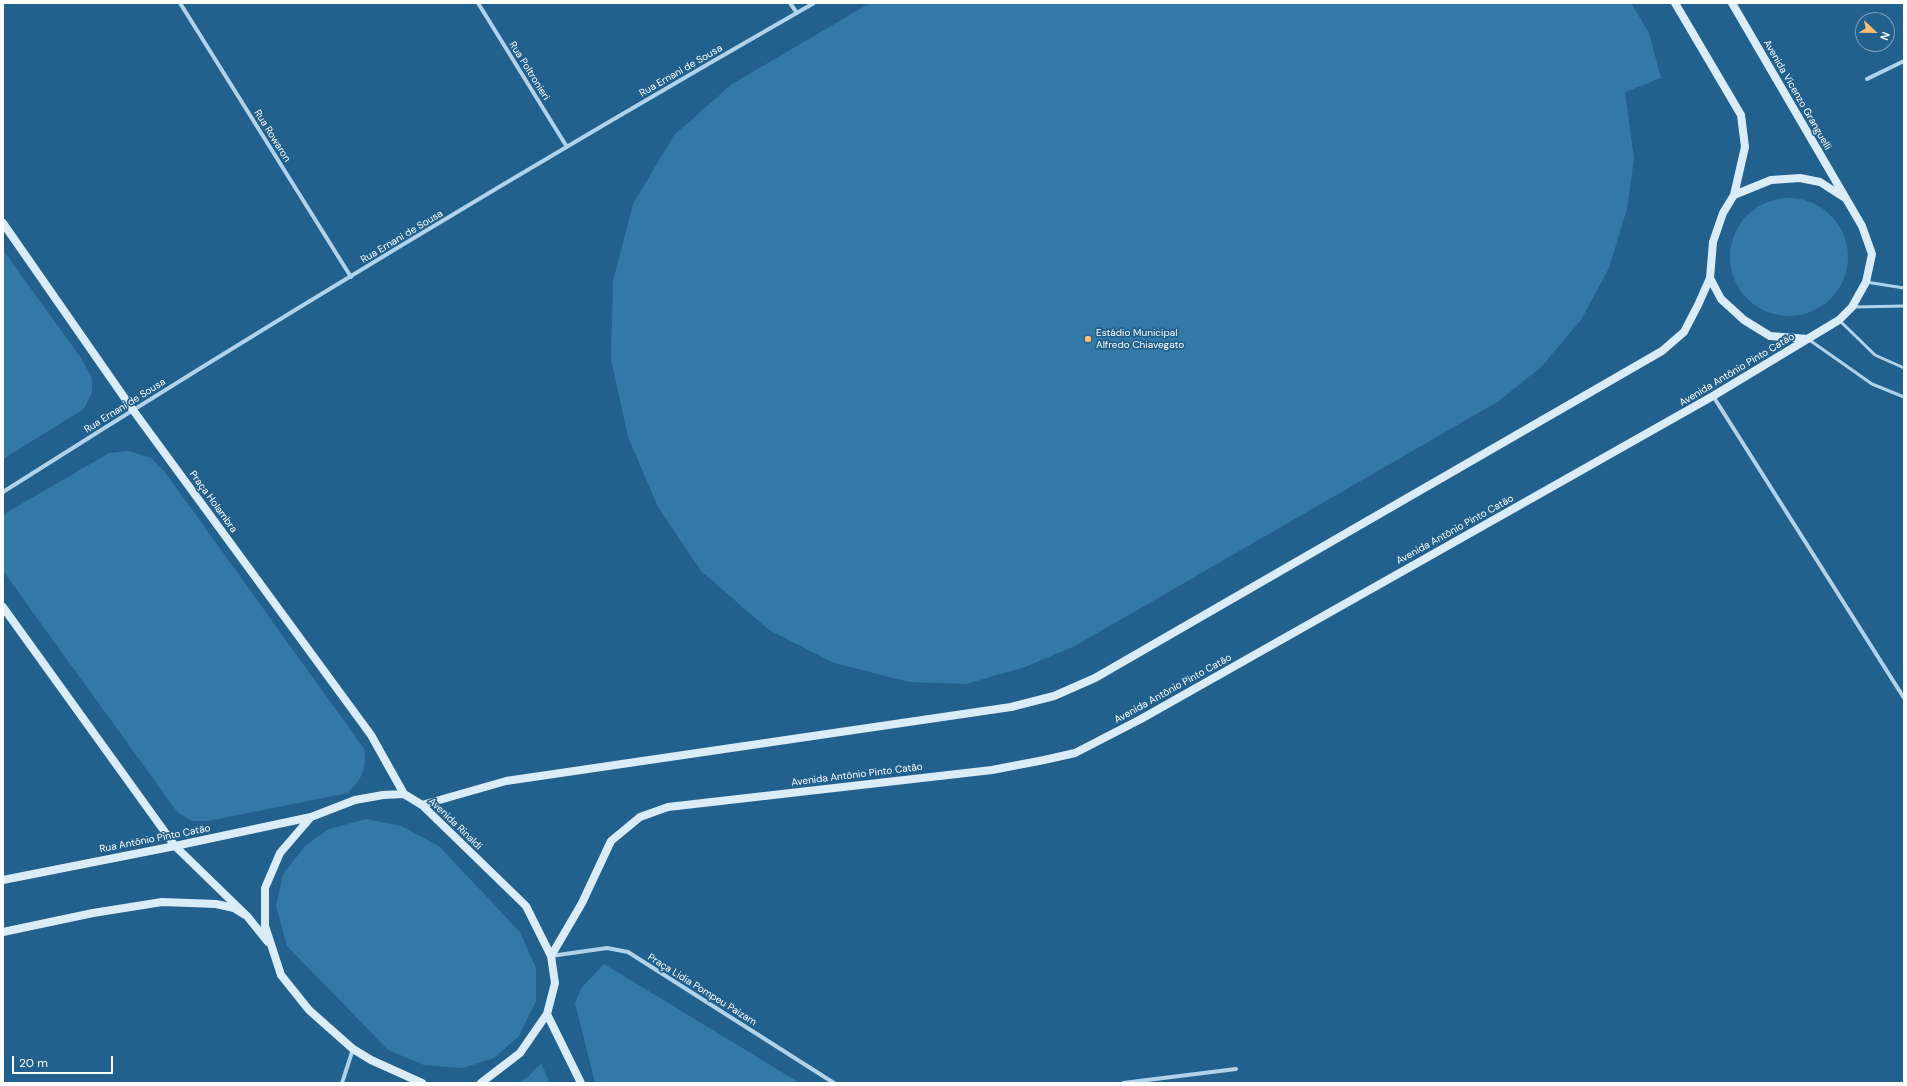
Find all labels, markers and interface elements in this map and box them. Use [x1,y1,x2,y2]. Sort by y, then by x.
north arrow [1855,12,1895,52]
text: N [1877,30,1893,42]
street label: Avenida Vicenzo Granguelli [1761,38,1833,152]
street label: Rua Poltronieri [506,40,552,102]
street label: Rua Ernani de Sousa [637,42,725,100]
street label: Rua Rowaron [251,108,293,164]
street label: Rua Ernani de Sousa [359,208,445,266]
place label: Estádio Municipal Alfredo Chiavegato [1096,327,1184,350]
street label: Avenida Antônio Pinto Catão [1677,331,1797,409]
marker: Estádio Municipal Alfredo Chiavegato [1083,334,1093,344]
street label: Rua Ernani de Sousa [82,376,168,436]
street label: Praça Holambra [187,469,239,535]
street label: Avenida Antônio Pinto Catão [1394,493,1516,567]
street label: Avenida Antônio Pinto Catão [1112,652,1234,726]
street label: Avenida Antônio Pinto Catão [791,761,923,789]
street label: Avenida Rinaldi [426,795,484,853]
street label: Rua Antônio Pinto Catão [99,822,211,856]
street label: Praça Lidia Pompeu Paizam [645,951,759,1029]
scale bar [14,1048,115,1074]
text: 20 m [19,1055,48,1071]

